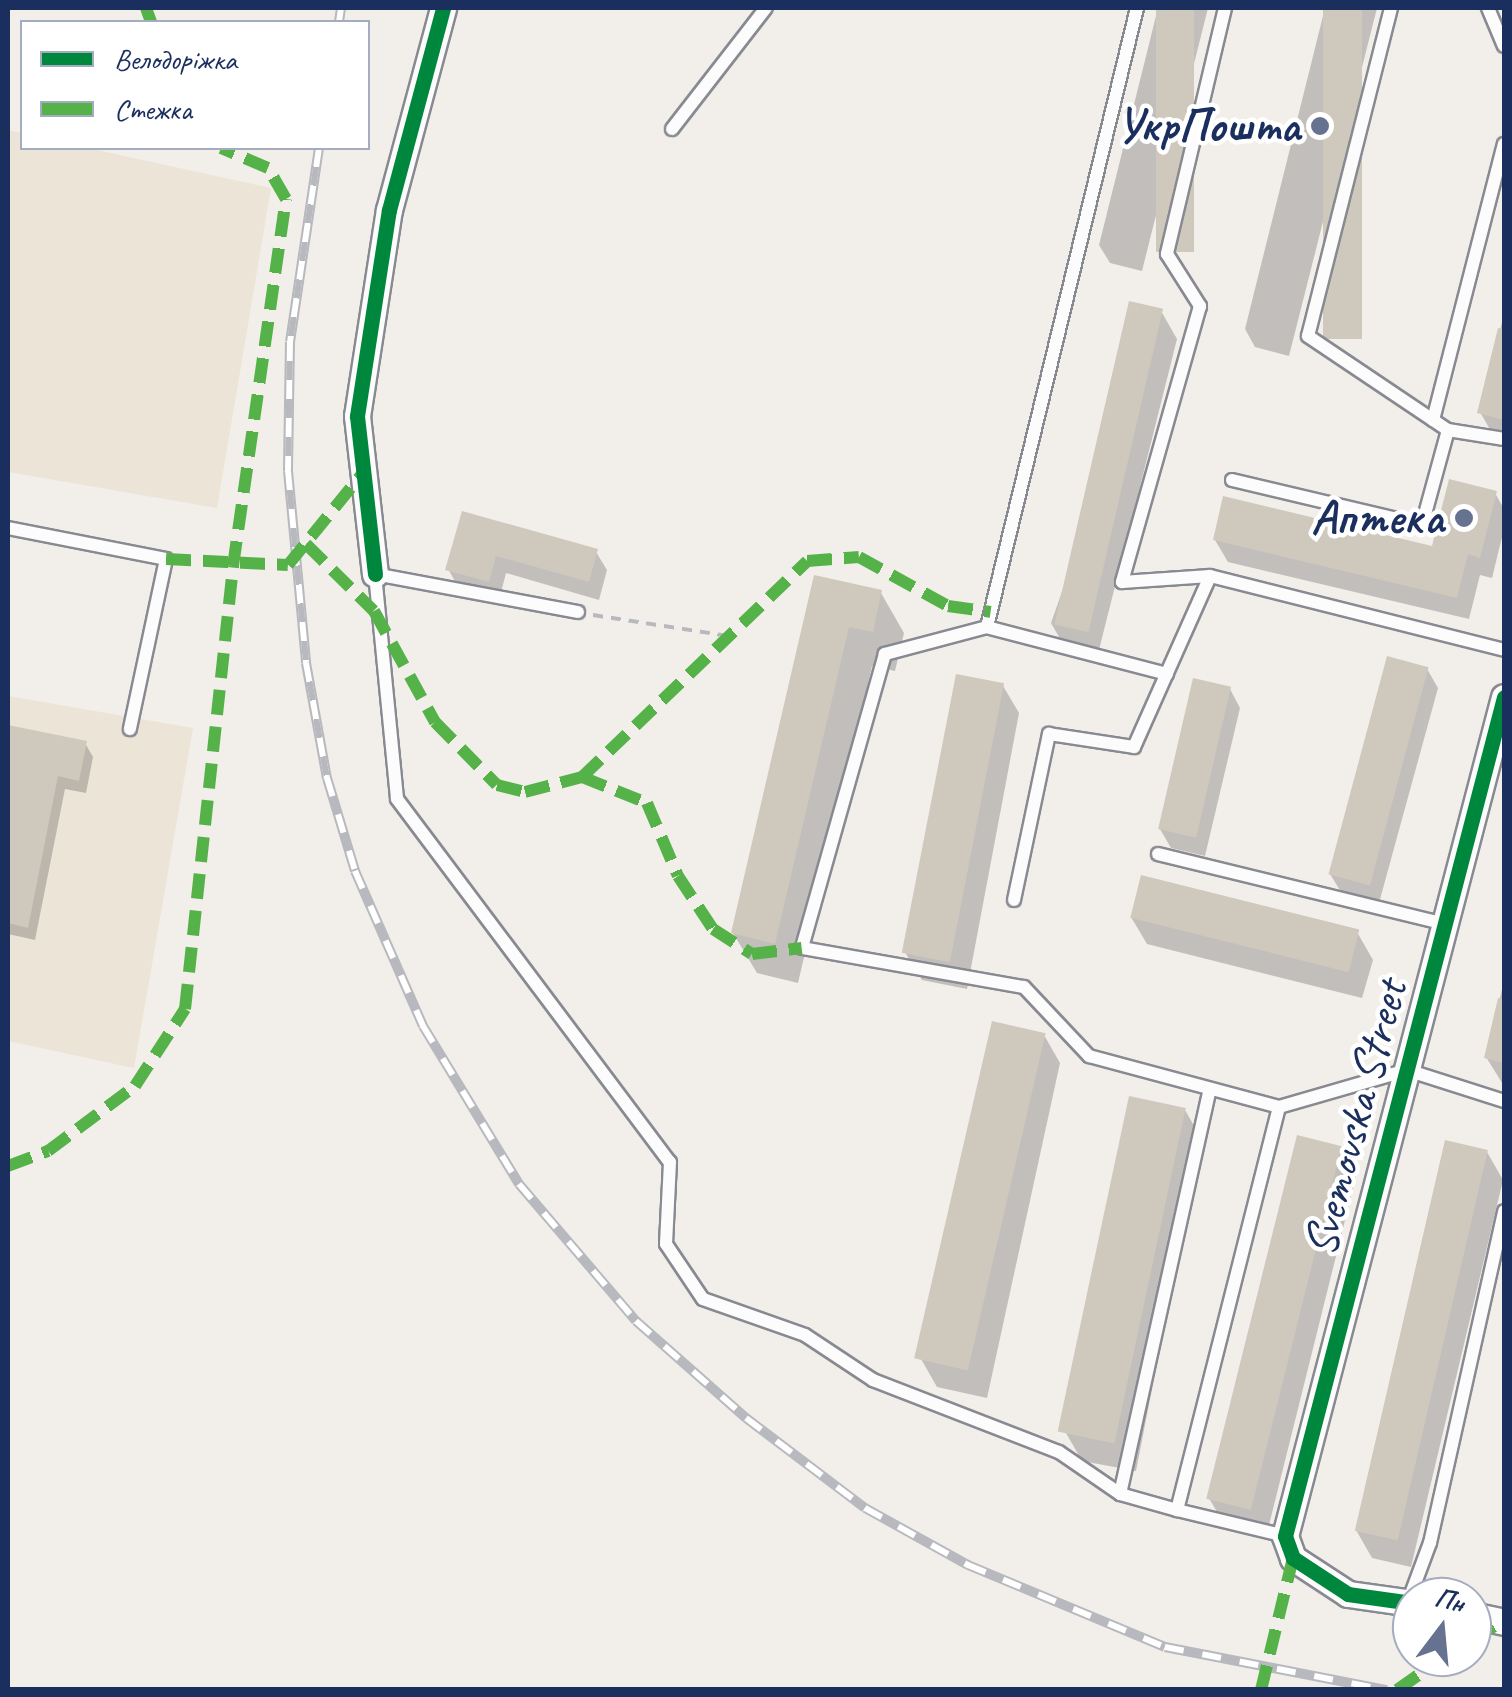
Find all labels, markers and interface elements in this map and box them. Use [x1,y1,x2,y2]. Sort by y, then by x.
legend [20,20,370,150]
text: Велодоріжка [114,40,237,78]
text: Стежка [114,90,192,128]
place label: УкрПошта [1115,97,1300,155]
marker: УкрПошта [1309,115,1331,137]
place label: Аптека [1311,489,1444,547]
marker: Аптека [1453,507,1475,529]
street label: Svemovska Street [1290,973,1420,1263]
north arrow [1392,1577,1492,1677]
text: Пн [1431,1579,1469,1620]

